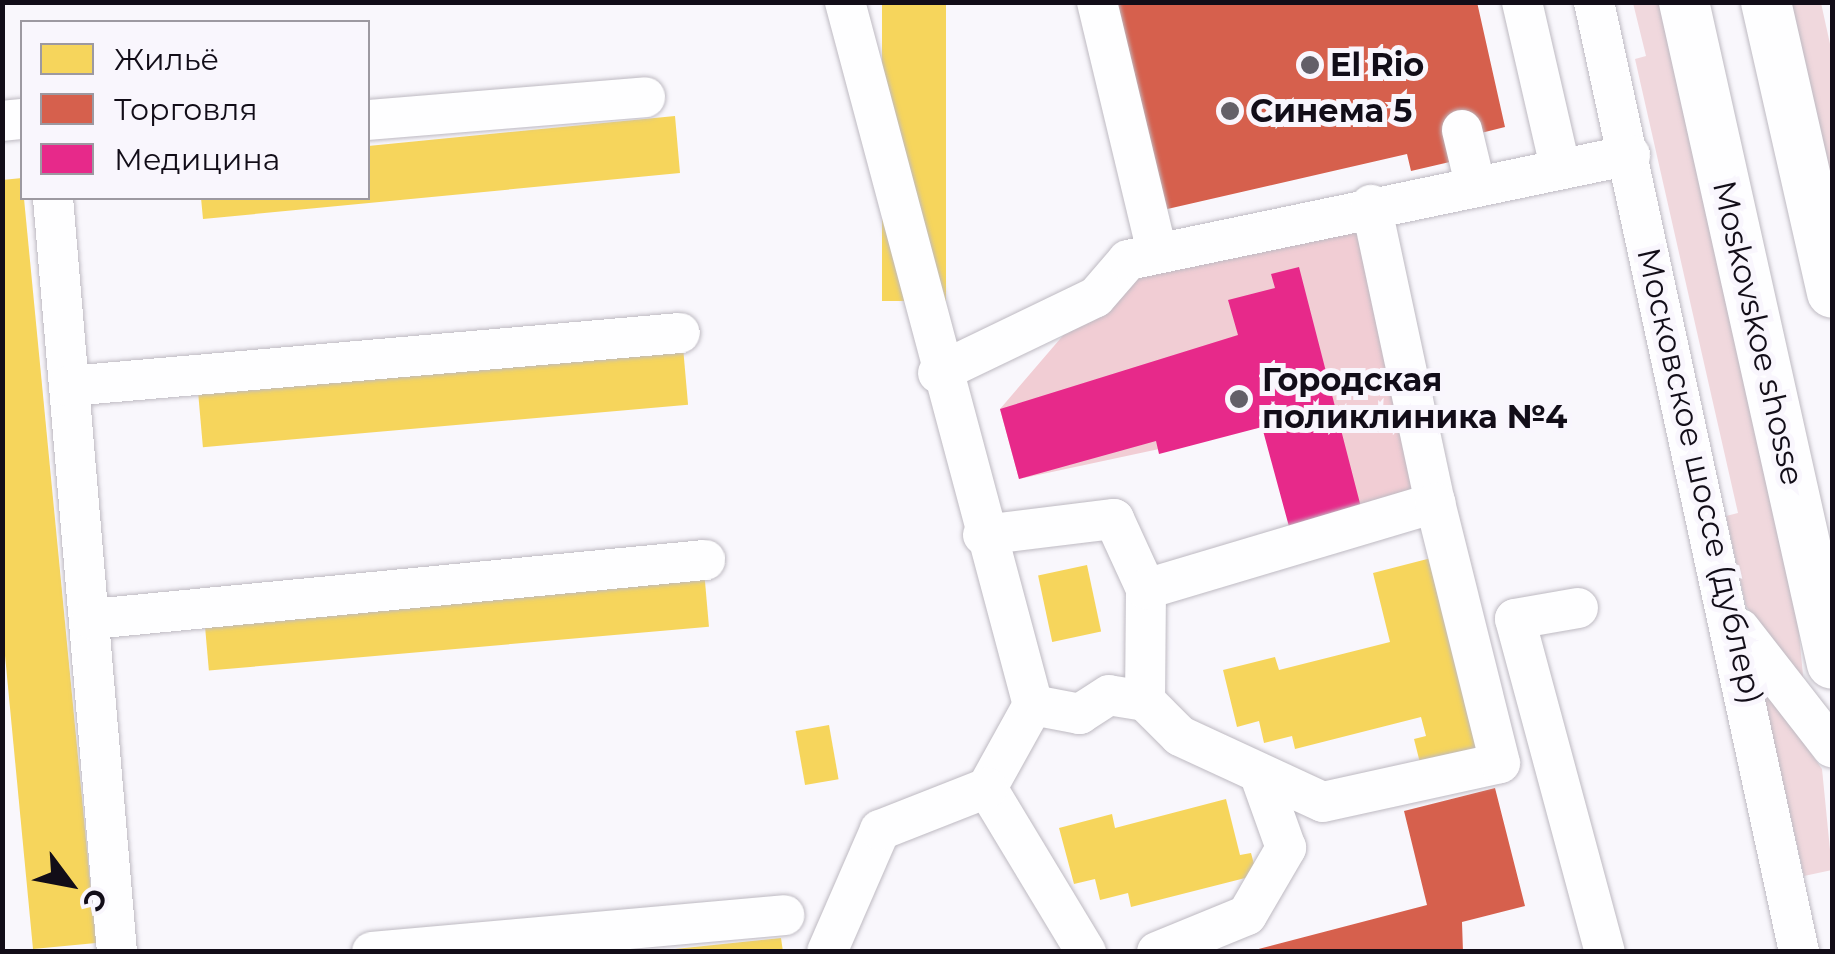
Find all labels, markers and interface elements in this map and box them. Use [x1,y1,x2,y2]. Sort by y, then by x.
legend [20,20,370,200]
text: Жильё [114,41,219,78]
place label: El Rio [1330,46,1424,84]
marker: El Rio [1299,54,1321,76]
text: Торговля [114,91,258,128]
place label: Синема 5 [1250,92,1412,130]
marker: Синема 5 [1219,100,1241,122]
text: Медицина [114,141,280,178]
street label: Moskovskoe shosse [1704,177,1812,489]
street label: Московское шоссе (дублер) [1629,244,1771,708]
place label: Городская поликлиника №4 [1262,362,1567,437]
marker: Городская поликлиника №4 [1226,386,1252,412]
north arrow [20,834,120,934]
text: С [76,882,115,918]

